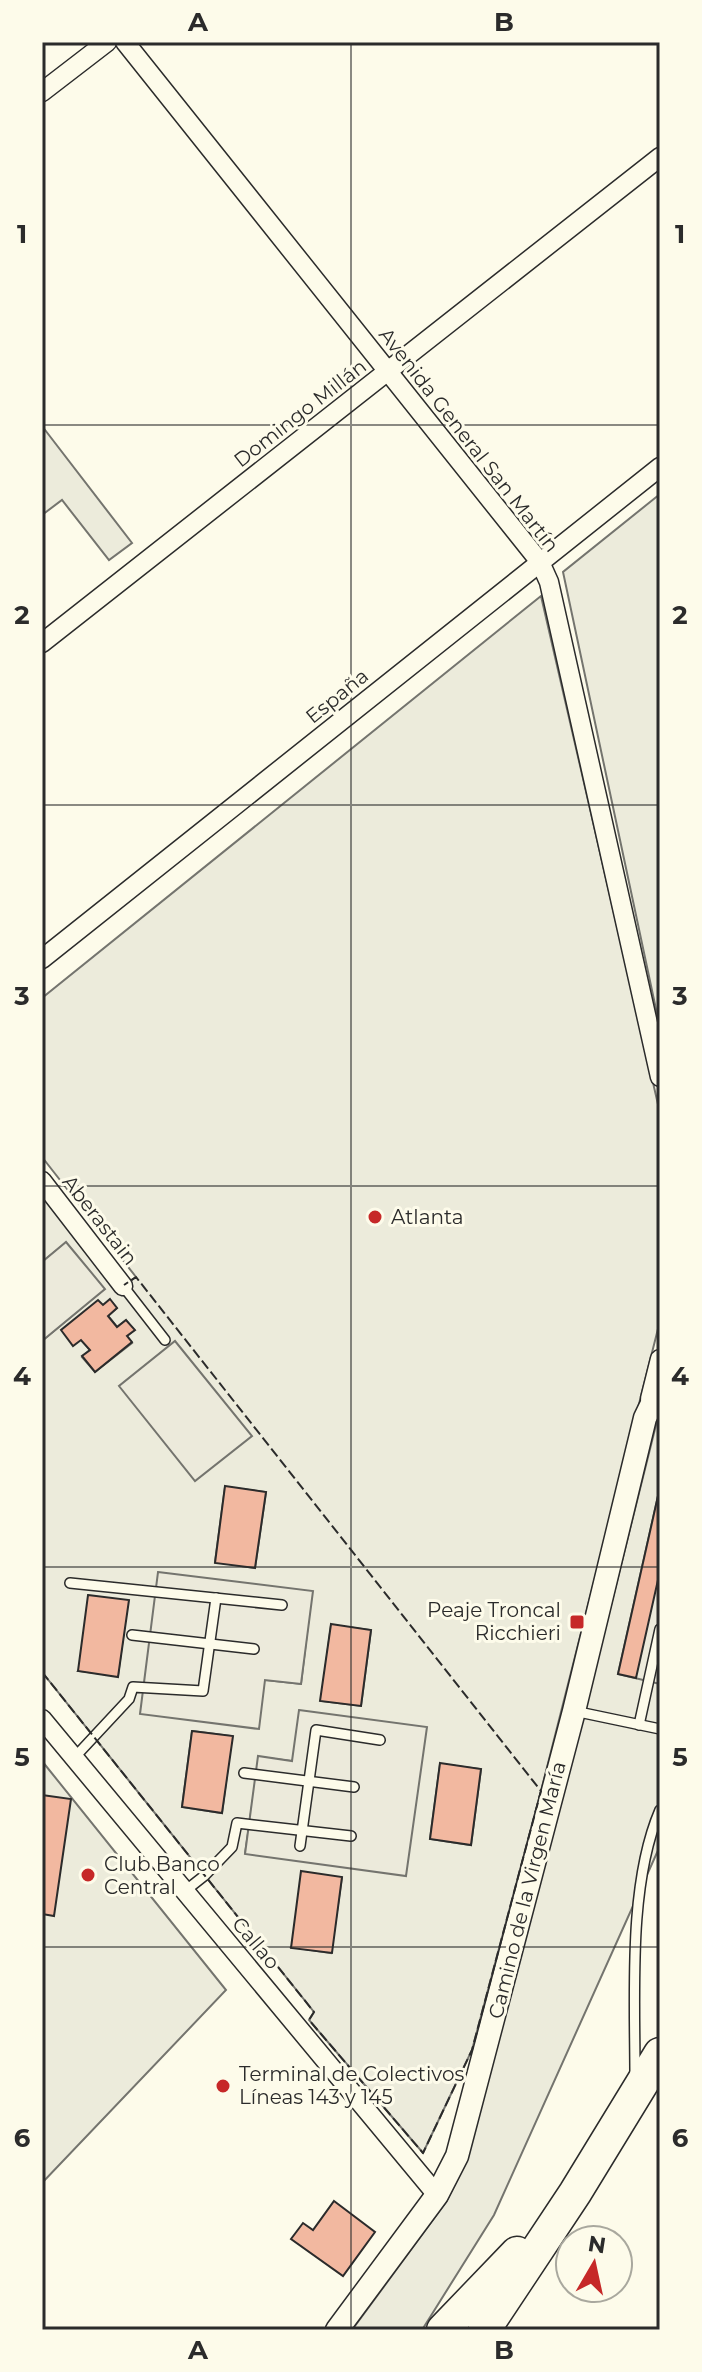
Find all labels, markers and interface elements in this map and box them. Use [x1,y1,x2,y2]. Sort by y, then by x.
text: A [187,6,209,38]
text: B [494,6,514,38]
text: 1 [17,218,27,250]
text: 1 [675,218,685,250]
street label: Avenida General San Martín [374,323,564,557]
street label: Domingo Millán [229,354,371,472]
text: 2 [14,599,30,631]
text: 2 [672,599,688,631]
street label: España [301,664,373,728]
text: 3 [13,980,30,1012]
text: 3 [671,980,688,1012]
street label: Aberastain [58,1170,142,1270]
place label: Atlanta [391,1205,464,1229]
marker: Atlanta [366,1208,384,1226]
text: 4 [13,1360,31,1392]
text: 4 [671,1360,689,1392]
place label: Peaje Troncal Ricchieri [427,1598,561,1645]
marker: Peaje Troncal Ricchieri [568,1613,586,1631]
text: 5 [14,1741,30,1773]
text: 5 [672,1741,688,1773]
street label: Camino de la Virgen María [483,1759,571,2021]
place label: Club Banco Central [104,1852,220,1899]
marker: Club Banco Central [79,1866,97,1884]
street label: Callao [227,1912,285,1974]
place label: Terminal de Colectivos Líneas 143 y 145 [239,2062,464,2109]
marker: Terminal de Colectivos Líneas 143 y 145 [214,2077,232,2095]
text: 6 [14,2122,31,2154]
text: 6 [672,2122,689,2154]
north arrow [554,2224,634,2304]
text: N [586,2230,608,2259]
text: A [187,2334,209,2366]
text: B [494,2334,514,2366]

